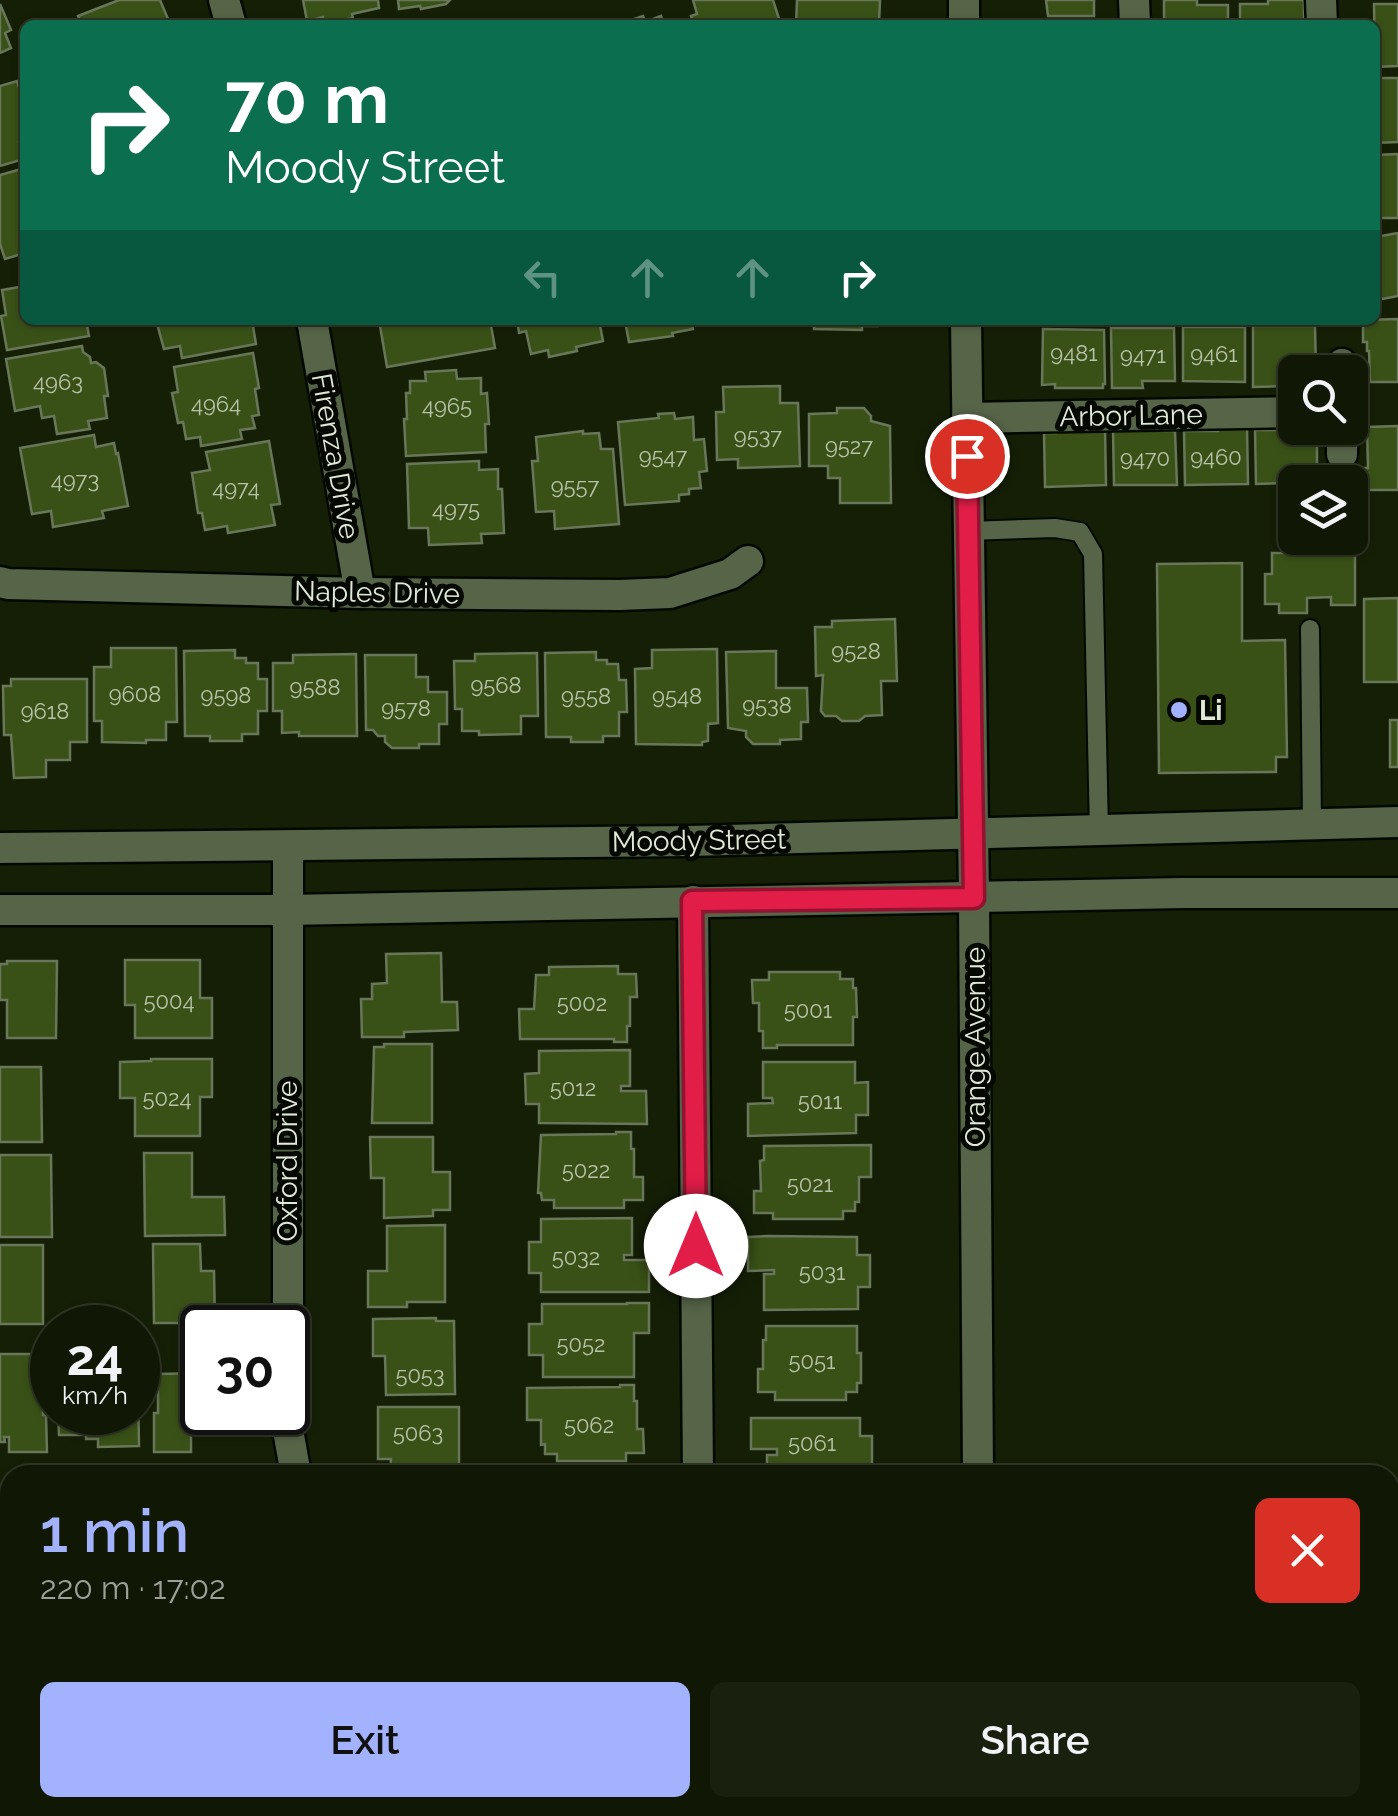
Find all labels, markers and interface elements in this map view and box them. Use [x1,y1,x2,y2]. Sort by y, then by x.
text: 70 m [225,57,389,139]
icon: right [60,60,190,190]
text: Moody Street [225,141,505,194]
icon: left [515,250,570,305]
icon: ahead [620,250,675,305]
icon: ahead [725,250,780,305]
icon: right [830,250,885,305]
house number: 9481 [1050,340,1098,366]
house number: 9461 [1190,341,1238,367]
house number: 9471 [1120,342,1166,368]
map controls [1278,355,1368,555]
button: search [1278,355,1368,445]
house number: 4963 [33,369,83,395]
street label: Firenza Drive [305,371,366,542]
house number: 4964 [191,391,241,417]
house number: 4965 [422,393,472,419]
street label: Arbor Lane [1059,398,1203,433]
pin [925,414,1010,499]
house number: 9537 [734,423,782,449]
icon: arrive [940,429,995,484]
house number: 9527 [825,433,873,459]
house number: 9547 [639,443,688,469]
house number: 9460 [1190,444,1242,470]
house number: 9470 [1120,445,1170,471]
button: layers [1278,465,1368,555]
house number: 4973 [51,467,99,493]
house number: 9557 [551,473,600,499]
house number: 4974 [212,475,260,501]
house number: 4975 [432,496,480,522]
street label: Naples Drive [294,575,460,610]
house number: 9528 [831,638,881,664]
house number: 9568 [470,672,522,698]
house number: 9588 [290,674,340,700]
house number: 9608 [109,681,161,707]
house number: 9598 [201,682,251,708]
house number: 9558 [561,683,611,709]
house number: 9548 [652,683,702,709]
house number: 9538 [742,692,792,718]
place label: Li [1199,694,1223,727]
house number: 9578 [381,695,431,721]
house number: 9618 [21,698,69,724]
marker: Li [1168,699,1190,721]
street label: Moody Street [612,822,787,859]
street label: Orange Avenue [959,947,992,1147]
house number: 5004 [144,988,194,1014]
house number: 5002 [557,990,607,1016]
house number: 5001 [784,997,832,1023]
house number: 5012 [550,1075,596,1101]
street label: Oxford Drive [271,1080,304,1242]
house number: 5024 [143,1085,191,1111]
house number: 5011 [798,1088,842,1114]
house number: 5022 [562,1157,610,1183]
house number: 5021 [787,1171,833,1197]
position arrow [644,1194,748,1298]
house number: 5032 [552,1244,600,1270]
house number: 5031 [799,1259,845,1285]
speed limit sign: 30 [180,1305,310,1435]
text: 24 [67,1328,123,1387]
house number: 5052 [557,1331,605,1357]
house number: 5051 [789,1348,835,1374]
house number: 5053 [395,1362,445,1388]
text: km/h [62,1380,128,1410]
house number: 5062 [564,1412,614,1438]
house number: 5063 [393,1420,443,1446]
house number: 5061 [788,1430,836,1456]
text: 1 min [40,1496,189,1566]
button: close [1255,1498,1360,1603]
text: 220 m · 17:02 [40,1569,226,1606]
button: Exit [40,1682,690,1797]
button: Share [710,1682,1360,1797]

